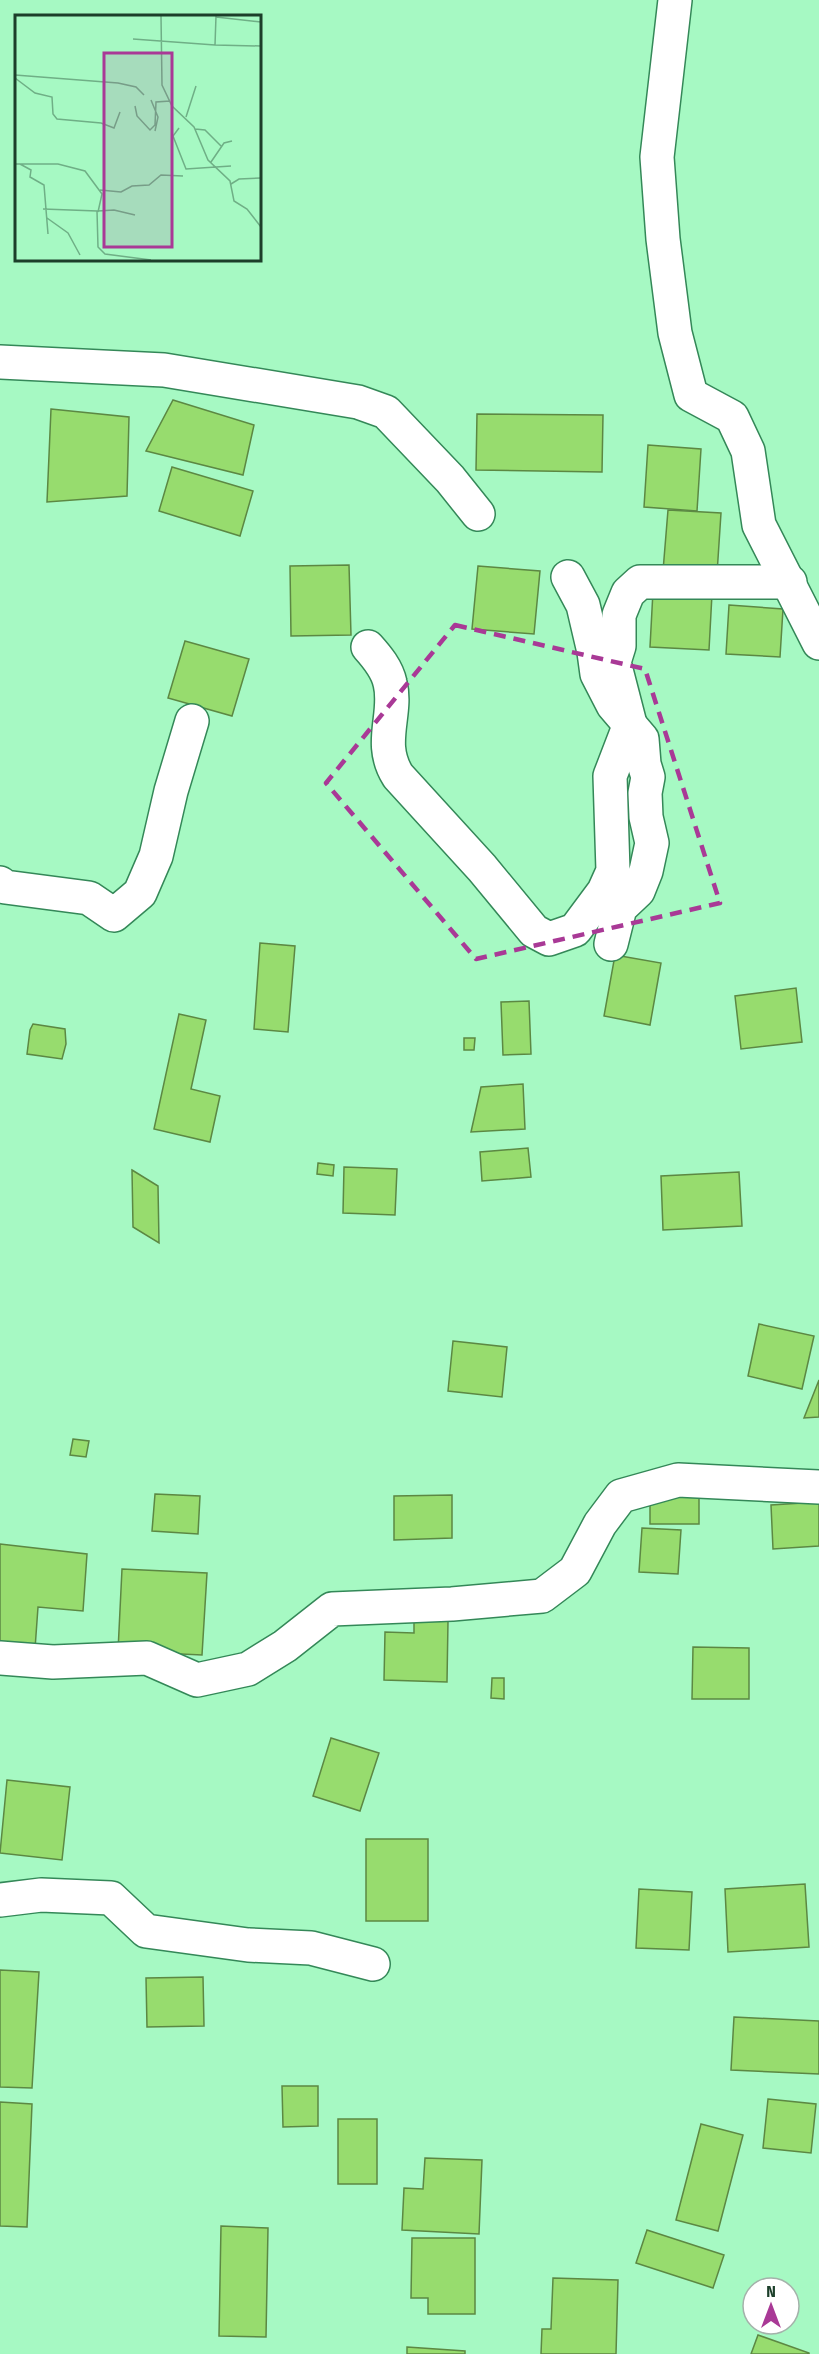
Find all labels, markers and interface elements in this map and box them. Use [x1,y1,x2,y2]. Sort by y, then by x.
inset map [15,15,261,261]
north arrow [741,2276,801,2336]
text: N [766,2282,776,2301]

